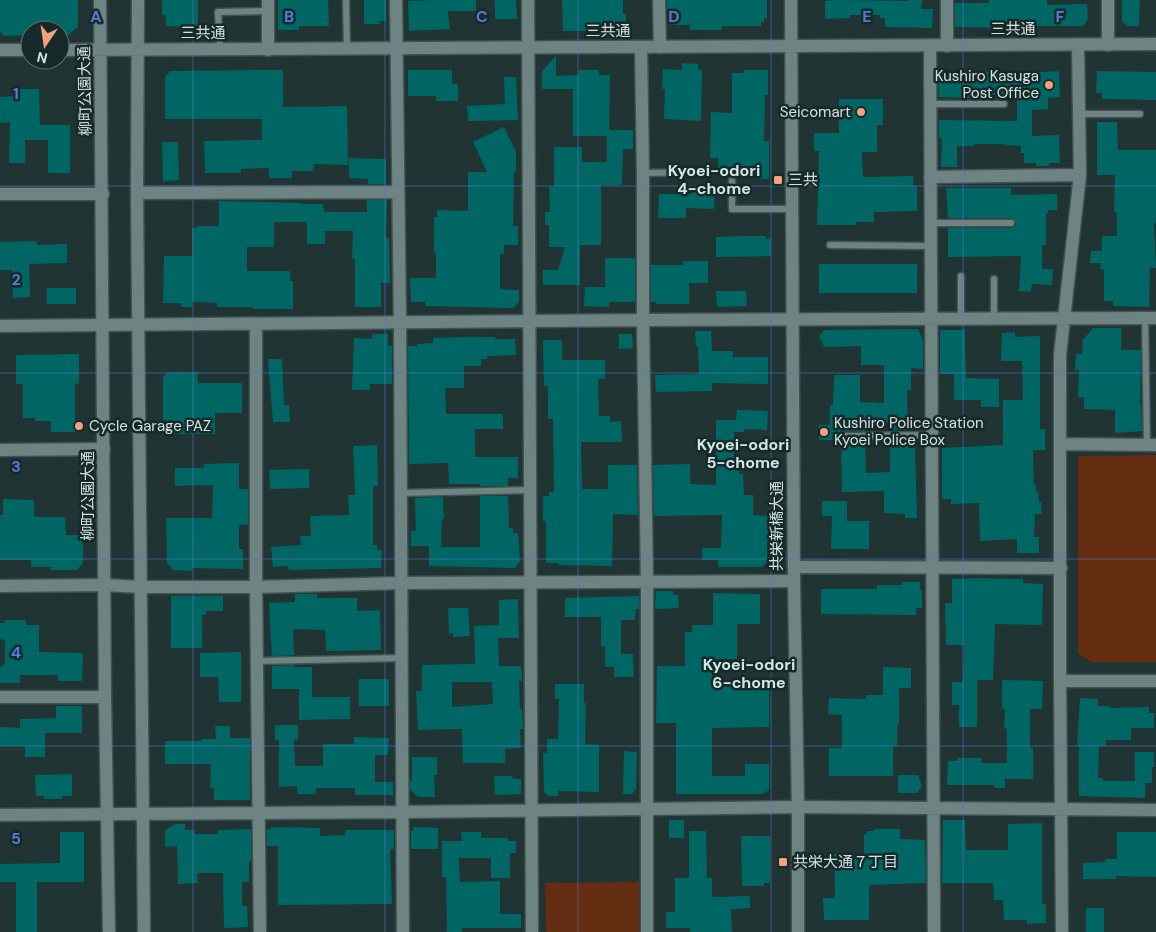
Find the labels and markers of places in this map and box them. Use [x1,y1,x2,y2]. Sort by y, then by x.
place label: Kushiro Kasuga Post Office [935,66,1039,103]
marker: Kushiro Kasuga Post Office [1043,79,1055,91]
place label: Seicomart [780,102,851,122]
marker: Seicomart [855,106,867,118]
place label: 三共 [788,170,818,190]
marker: 三共 [772,174,784,186]
place label: Kushiro Police Station Kyoei Police Box [834,413,984,450]
place label: Cycle Garage PAZ [89,416,211,436]
marker: Cycle Garage PAZ [73,420,85,432]
marker: Kushiro Police Station Kyoei Police Box [818,426,830,438]
place label: 共栄大通７丁目 [793,852,898,872]
marker: 共栄大通７丁目 [777,856,789,868]

